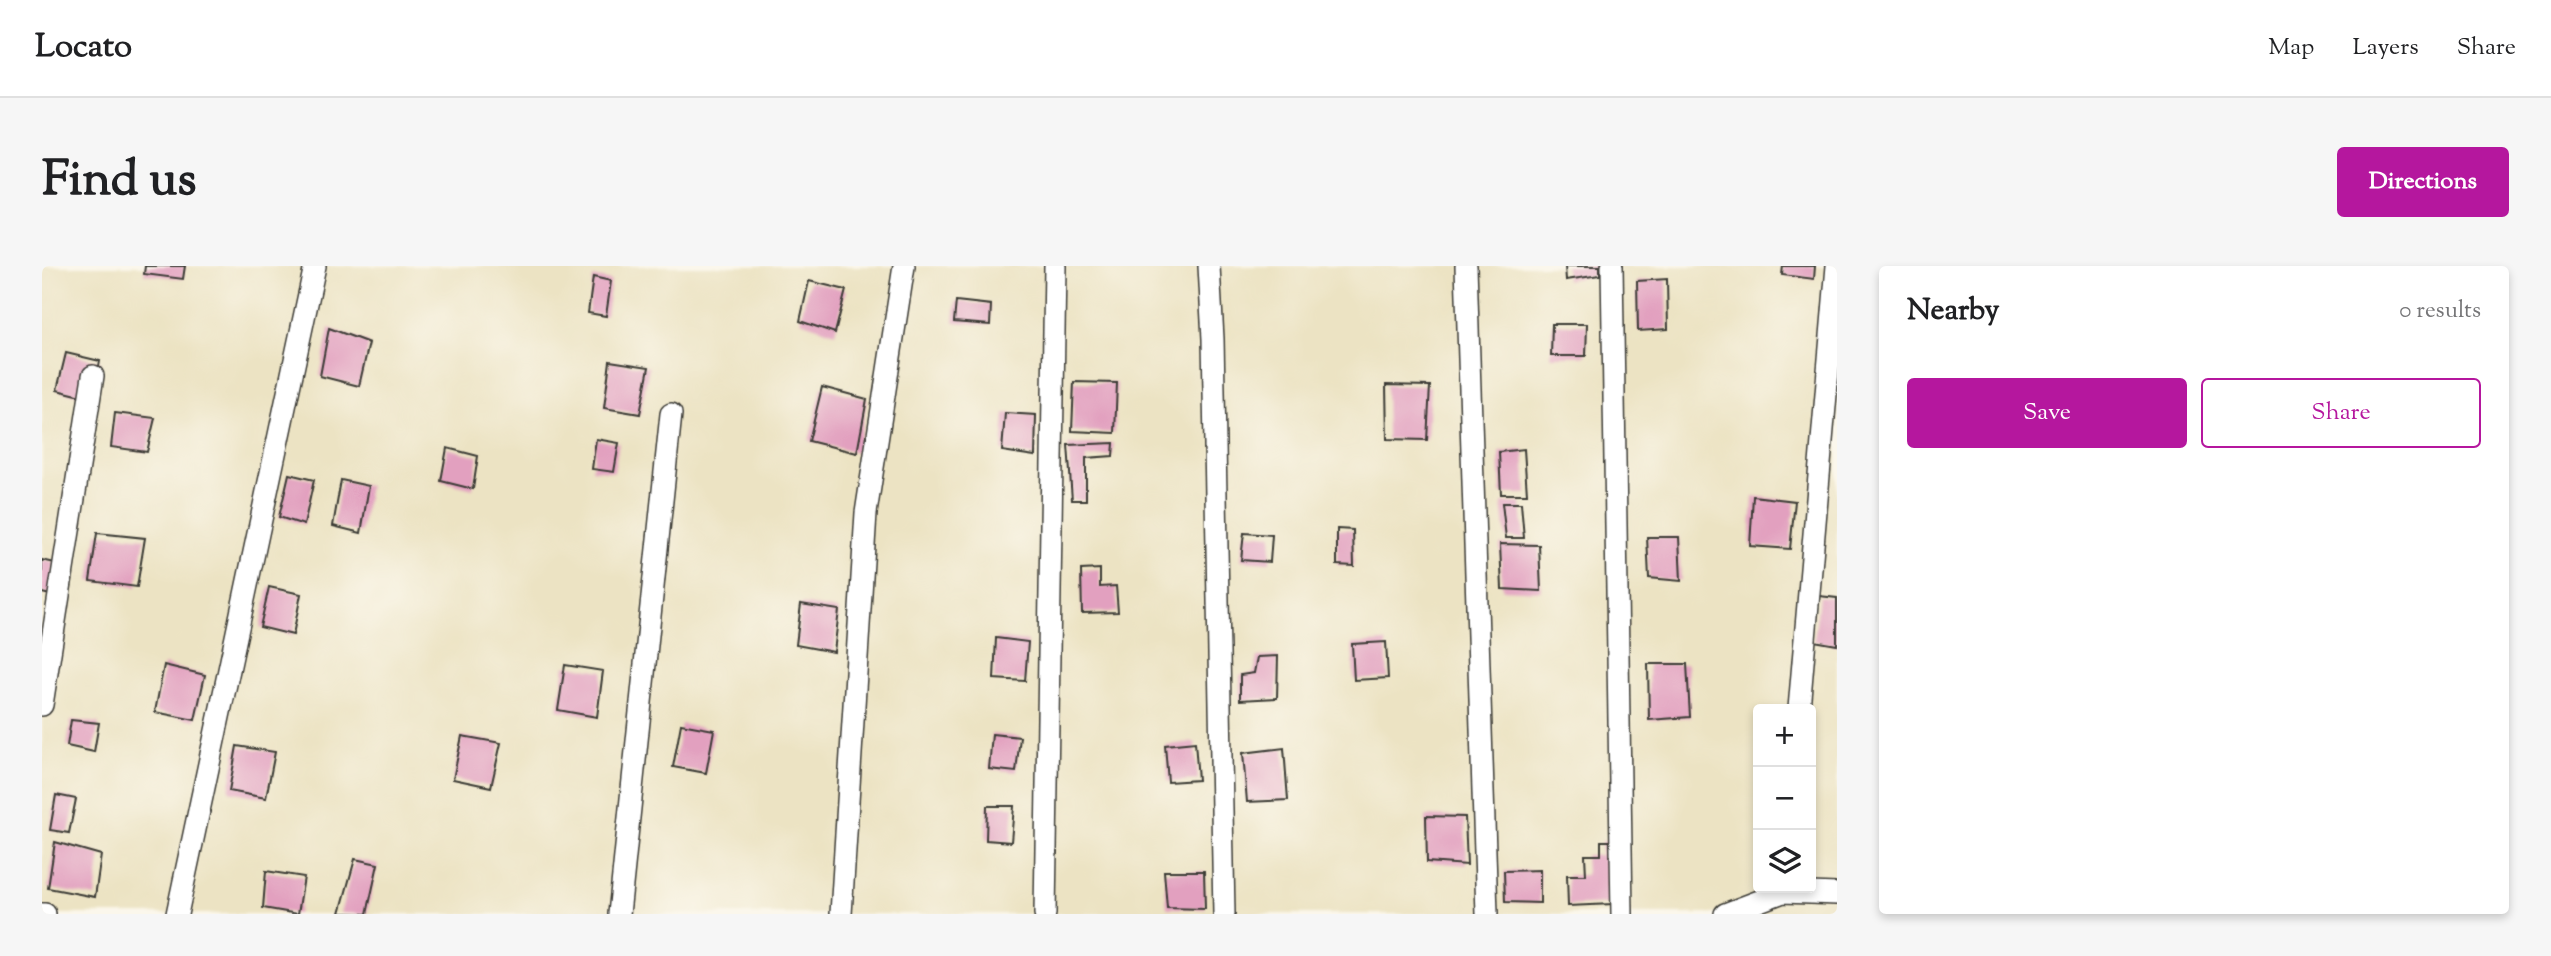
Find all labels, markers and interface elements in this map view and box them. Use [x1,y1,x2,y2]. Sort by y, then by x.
text: Locato [35,24,132,72]
text: Map [2268,31,2314,65]
text: Layers [2352,31,2419,65]
text: Share [2457,31,2516,65]
text: Find us [42,147,196,217]
button: Directions [2337,147,2509,217]
text: Nearby [1907,290,1999,333]
text: 0 results [2399,295,2481,328]
button: Save [1907,378,2187,448]
button: Share [2201,378,2481,448]
map controls [1753,704,1816,893]
button: + [1753,704,1816,767]
button: − [1753,767,1816,830]
button: layers [1753,830,1816,893]

